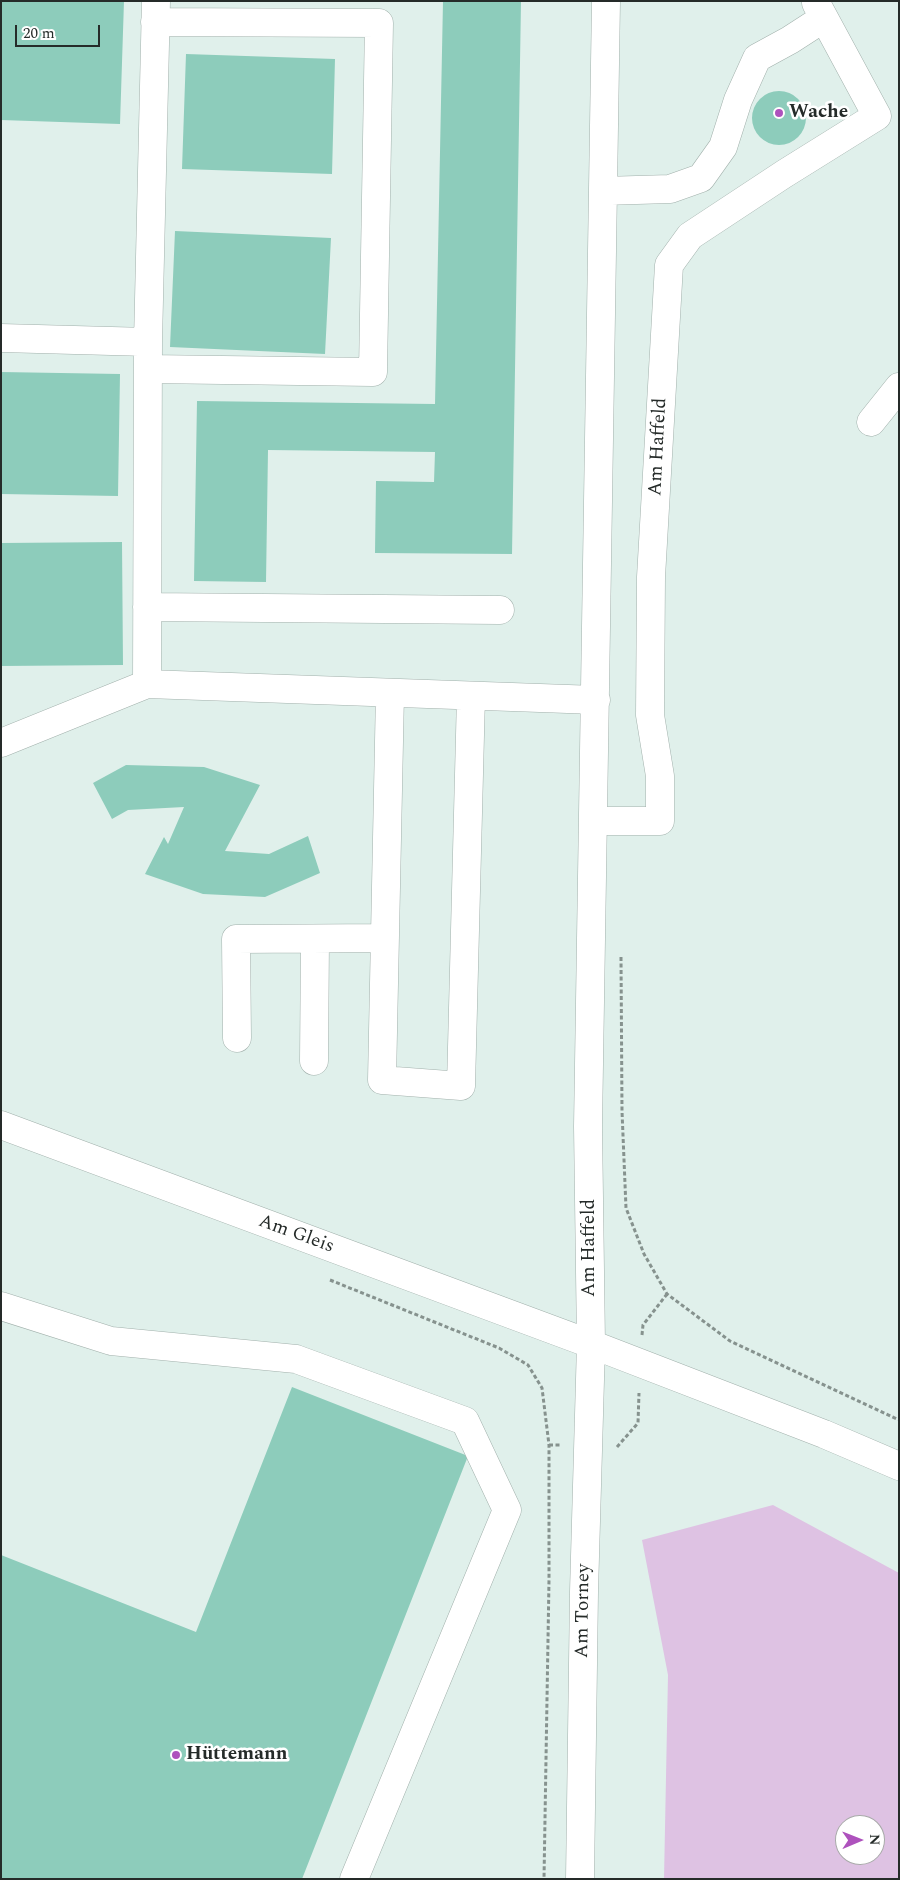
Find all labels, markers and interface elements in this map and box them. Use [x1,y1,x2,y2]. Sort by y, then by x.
scale bar [18,15,102,47]
text: 20 m [23,22,55,45]
place label: Wache [789,102,848,124]
marker: Wache [773,107,785,119]
street label: Am Haffeld [645,397,673,497]
street label: Am Haffeld [579,1199,601,1297]
street label: Am Gleis [255,1211,337,1259]
street label: Am Torney [572,1564,596,1658]
place label: Hüttemann [186,1744,287,1766]
marker: Hüttemann [170,1749,182,1761]
north arrow [835,1815,885,1865]
text: N [864,1834,885,1846]

